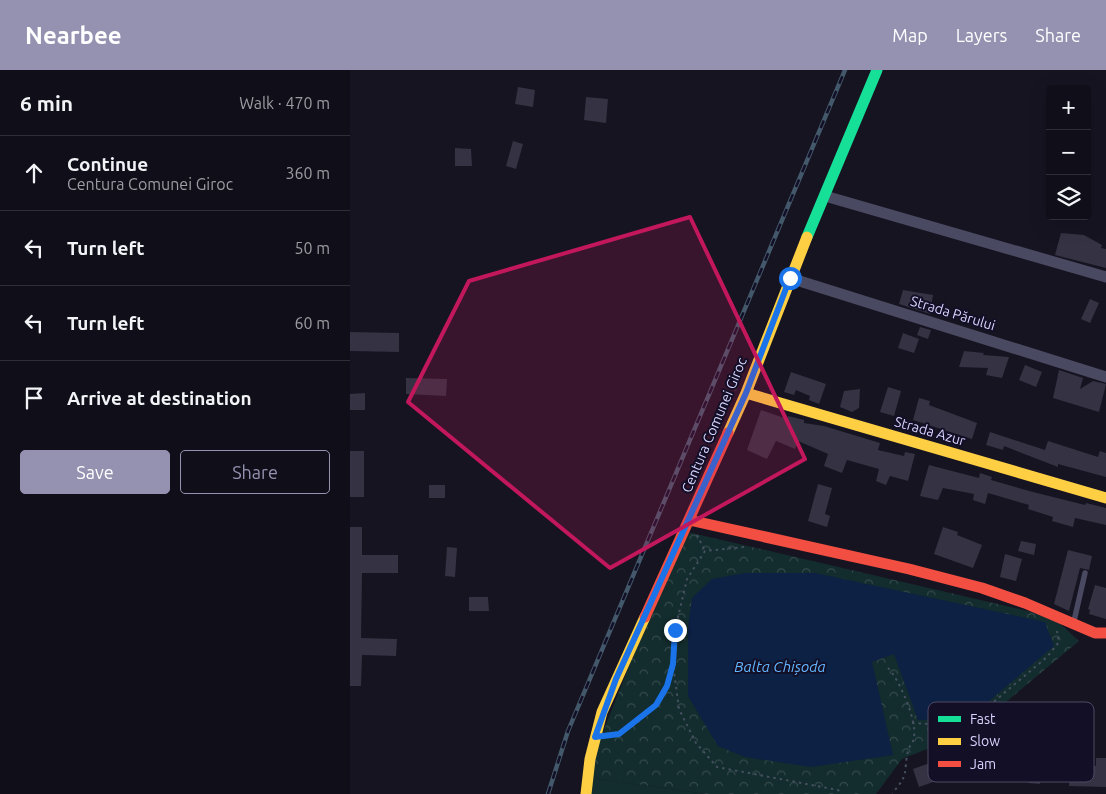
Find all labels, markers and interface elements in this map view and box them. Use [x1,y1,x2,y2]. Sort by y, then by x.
text: Nearbee [25,22,122,49]
text: Map [892,25,928,45]
text: Layers [956,25,1007,45]
text: Share [1035,25,1081,45]
map controls [1046,85,1091,220]
button: + [1046,85,1091,130]
text: 6 min [20,91,73,115]
text: Walk · 470 m [239,94,330,112]
button: − [1046,130,1091,175]
text: Continue [67,153,148,175]
icon: ahead [20,159,48,187]
text: 360 m [285,164,330,182]
text: Centura Comunei Giroc [67,175,233,193]
button: layers [1046,175,1091,220]
icon: left [20,234,48,262]
text: Turn left [67,237,145,259]
text: 50 m [294,239,330,257]
route start [779,267,802,290]
street label: Strada Părului [909,293,997,333]
icon: left [20,309,48,337]
text: Turn left [67,312,145,334]
text: 60 m [294,314,330,332]
street label: Centura Comunei Giroc [678,355,750,495]
icon: arrive [20,384,48,412]
text: Arrive at destination [67,387,252,409]
street label: Strada Azur [893,413,968,449]
button: Save [20,450,170,494]
button: Share [180,450,330,494]
route end [664,619,687,642]
water label: Balta Chișoda [734,658,826,675]
legend [928,702,1094,782]
text: Fast [970,711,996,727]
text: Slow [970,733,1000,749]
text: Jam [970,756,996,772]

